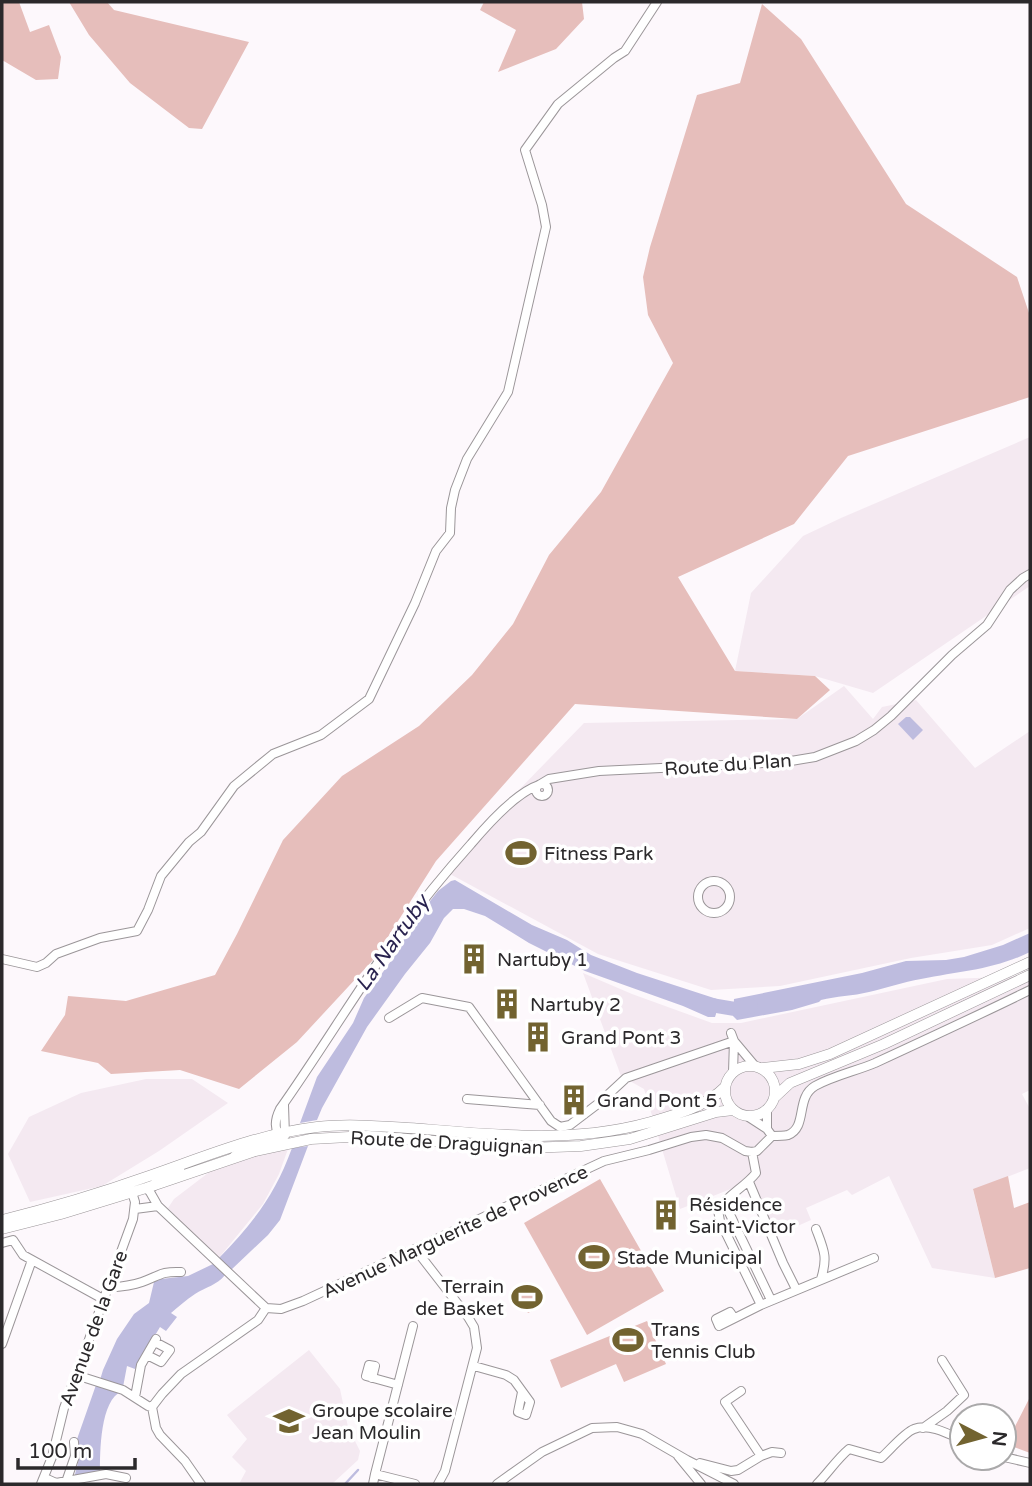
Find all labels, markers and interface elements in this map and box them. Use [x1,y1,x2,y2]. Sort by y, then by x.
street label: Route du Plan [664,750,792,780]
sports icon: Fitness Park [504,836,538,870]
place label: Fitness Park [544,843,653,865]
water label: La Nartuby [350,888,436,996]
building icon: Nartuby 1 [457,942,491,976]
place label: Nartuby 1 [497,949,588,971]
building icon: Nartuby 2 [490,987,524,1021]
place label: Nartuby 2 [530,994,621,1016]
building icon: Grand Pont 3 [521,1020,555,1054]
place label: Grand Pont 3 [561,1027,681,1049]
building icon: Grand Pont 5 [557,1083,591,1117]
place label: Grand Pont 5 [597,1090,717,1112]
street label: Route de Draguignan [350,1127,544,1159]
street label: Avenue Marguerite de Provence [319,1161,591,1303]
place label: Résidence Saint-Victor [689,1194,796,1238]
building icon: Résidence Saint-Victor [649,1198,683,1232]
sports icon: Stade Municipal [577,1240,611,1274]
place label: Stade Municipal [617,1247,762,1269]
street label: Avenue de la Gare [56,1248,132,1409]
place label: Terrain de Basket [415,1276,504,1320]
sports icon: Terrain de Basket [510,1280,544,1314]
place label: Trans Tennis Club [651,1319,756,1363]
sports icon: Trans Tennis Club [611,1323,645,1357]
place label: Groupe scolaire Jean Moulin [312,1400,453,1444]
north arrow [948,1402,1018,1472]
school or university icon: Groupe scolaire Jean Moulin [272,1404,306,1438]
scale bar [18,1426,135,1470]
text: N [987,1430,1011,1447]
text: 100 m [28,1439,92,1464]

